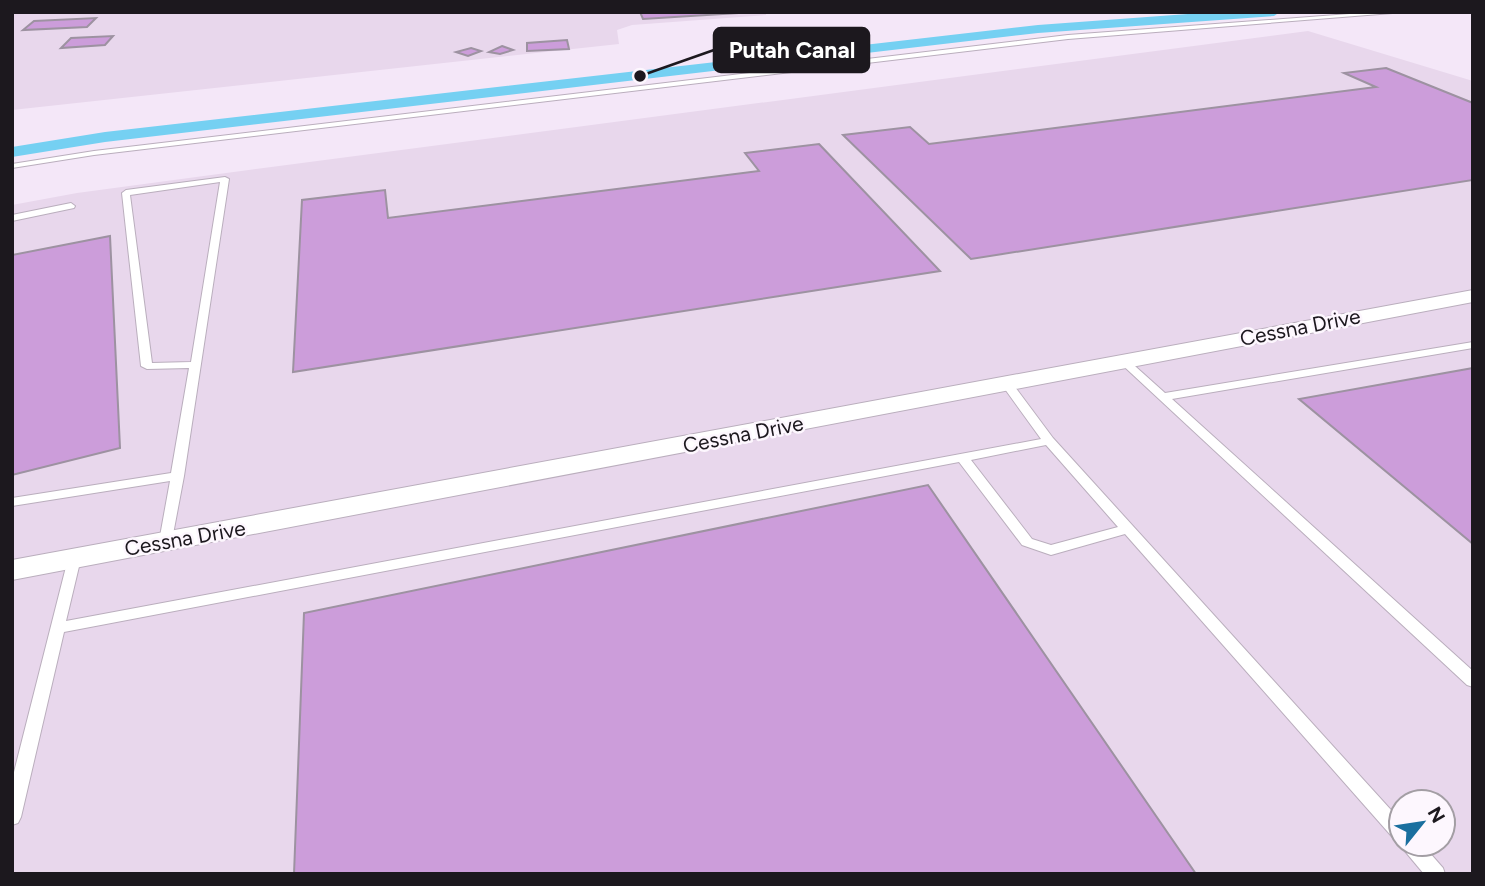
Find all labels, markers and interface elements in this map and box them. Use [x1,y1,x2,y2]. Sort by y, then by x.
callout: Putah Canal [714,28,869,72]
text: Putah Canal [729,36,855,64]
street label: Cessna Drive [1238,303,1362,351]
street label: Cessna Drive [681,410,805,458]
street label: Cessna Drive [123,515,247,561]
north arrow [1387,788,1457,858]
text: N [1423,803,1450,827]

